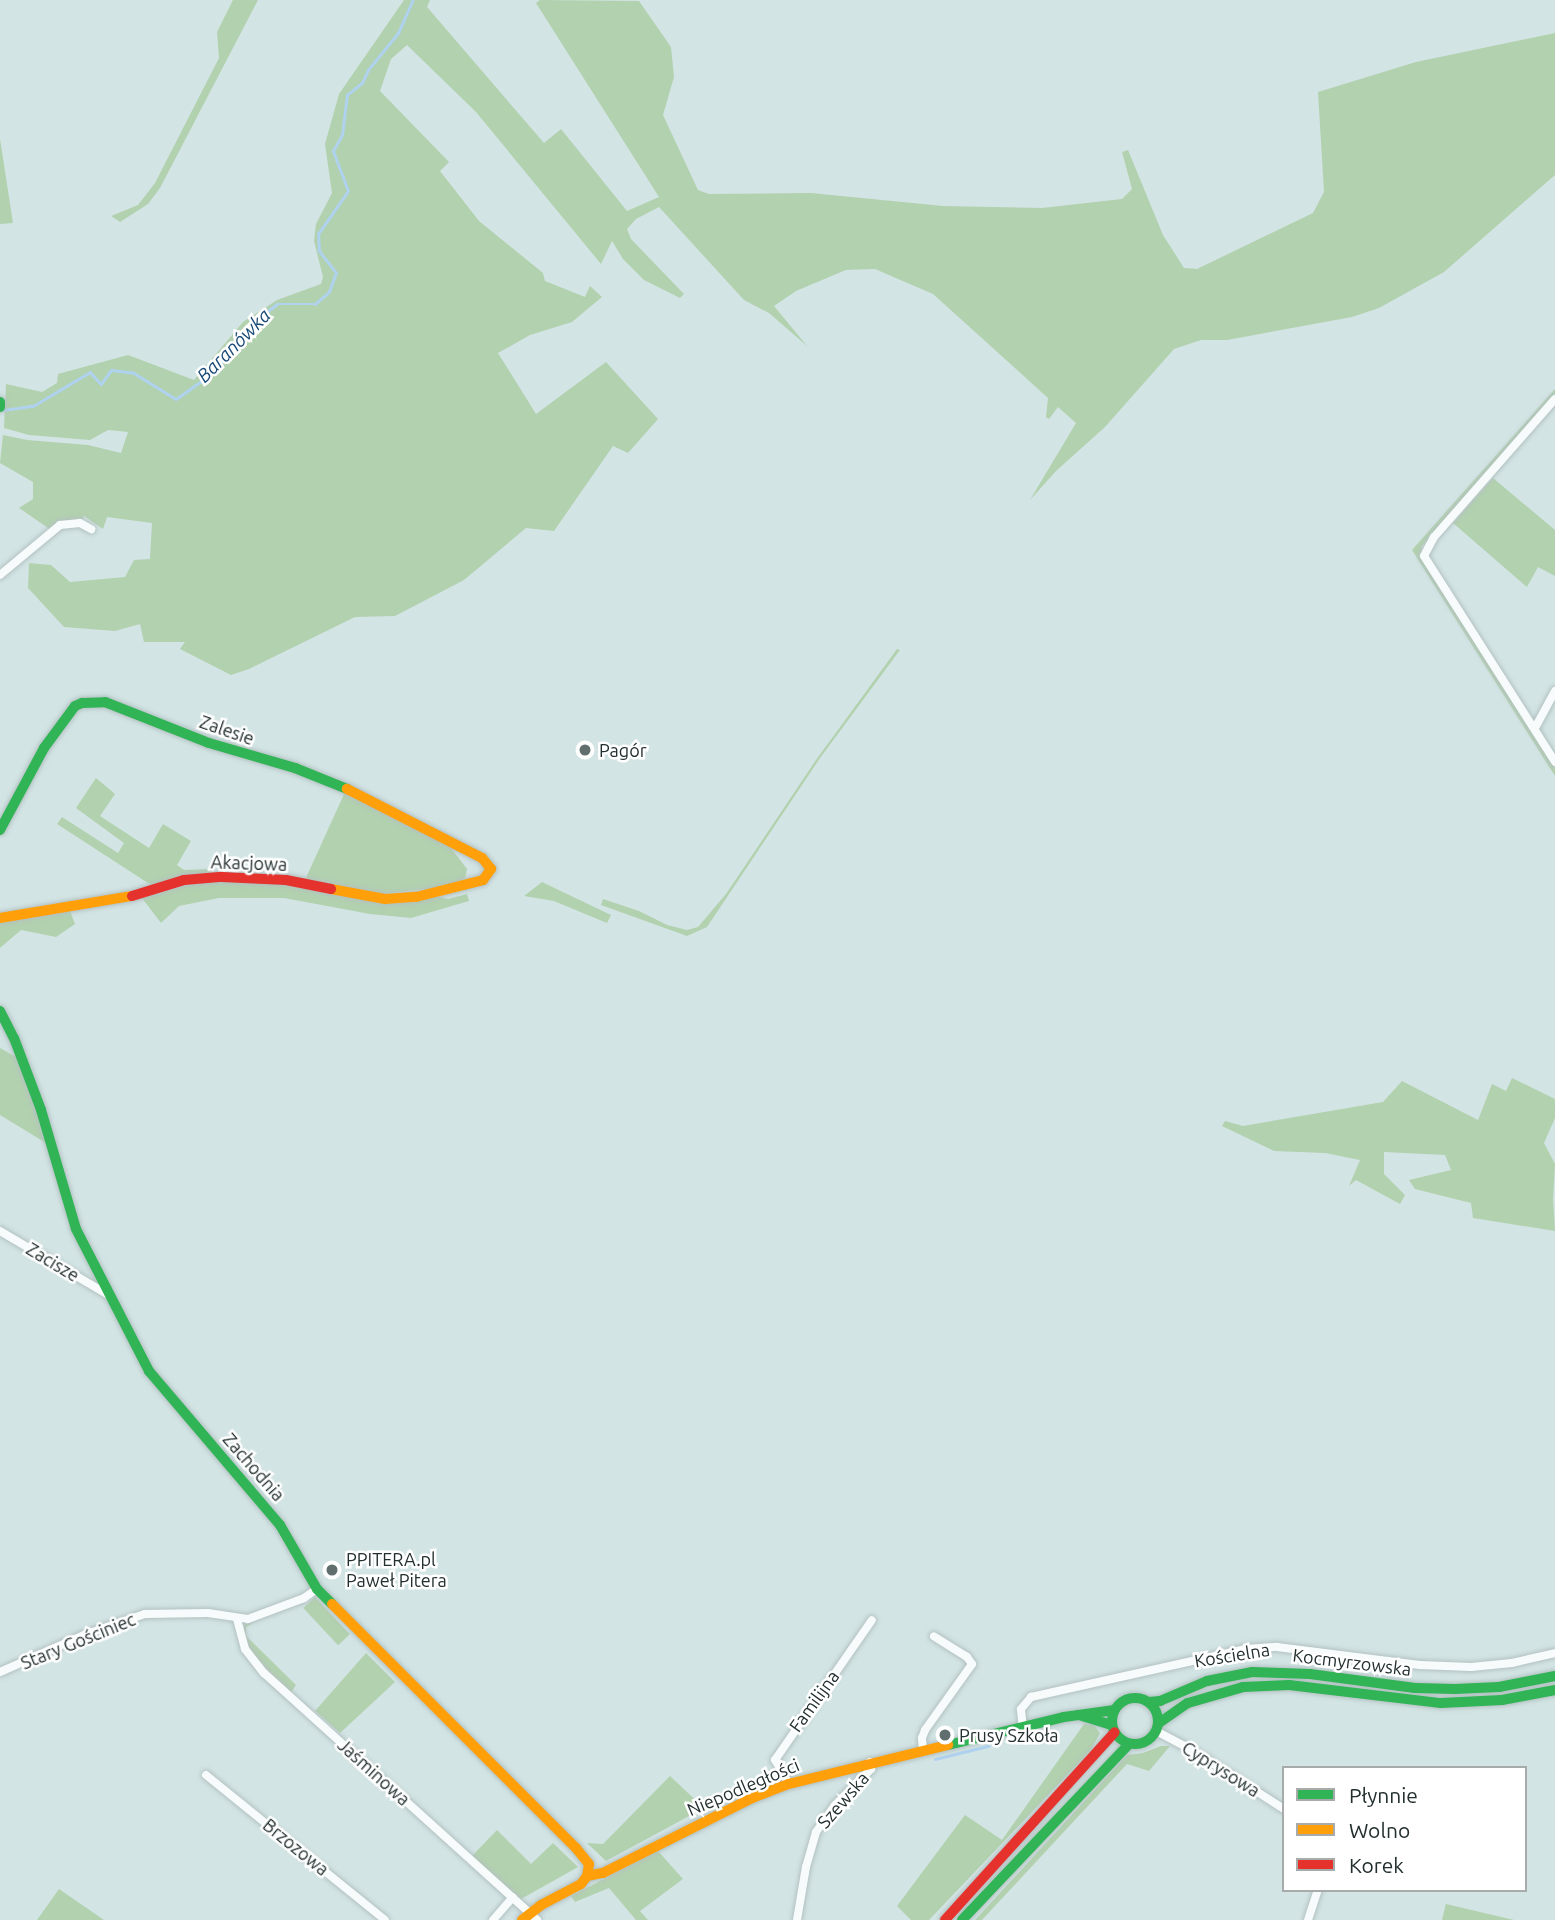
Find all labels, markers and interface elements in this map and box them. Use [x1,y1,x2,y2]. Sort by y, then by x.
water label: Baranówka [192,304,276,388]
street label: Zalesie [197,711,257,749]
place label: Pagór [599,739,647,761]
marker: Pagór [577,742,593,758]
street label: Akacjowa [210,851,288,875]
street label: Zacisze [23,1238,83,1286]
street label: Zachodnia [219,1429,289,1505]
place label: PPITERA.pl Paweł Pitera [346,1549,447,1592]
marker: PPITERA.pl Paweł Pitera [324,1562,340,1578]
street label: Stary Gościniec [18,1608,138,1674]
street label: Kościelna [1193,1638,1271,1672]
street label: Kocmyrzowska [1291,1644,1413,1680]
street label: Familijna [784,1666,844,1736]
place label: Prusy Szkoła [959,1724,1059,1746]
marker: Prusy Szkoła [937,1727,953,1743]
street label: Jaśminowa [333,1734,415,1810]
street label: Cyprysowa [1178,1737,1264,1801]
street label: Niepodległości [684,1754,802,1820]
legend [1282,1766,1527,1892]
street label: Szewska [813,1767,873,1833]
text: Płynnie [1349,1783,1418,1807]
street label: Brzozowa [259,1814,333,1880]
text: Wolno [1349,1818,1410,1842]
text: Korek [1349,1853,1404,1877]

